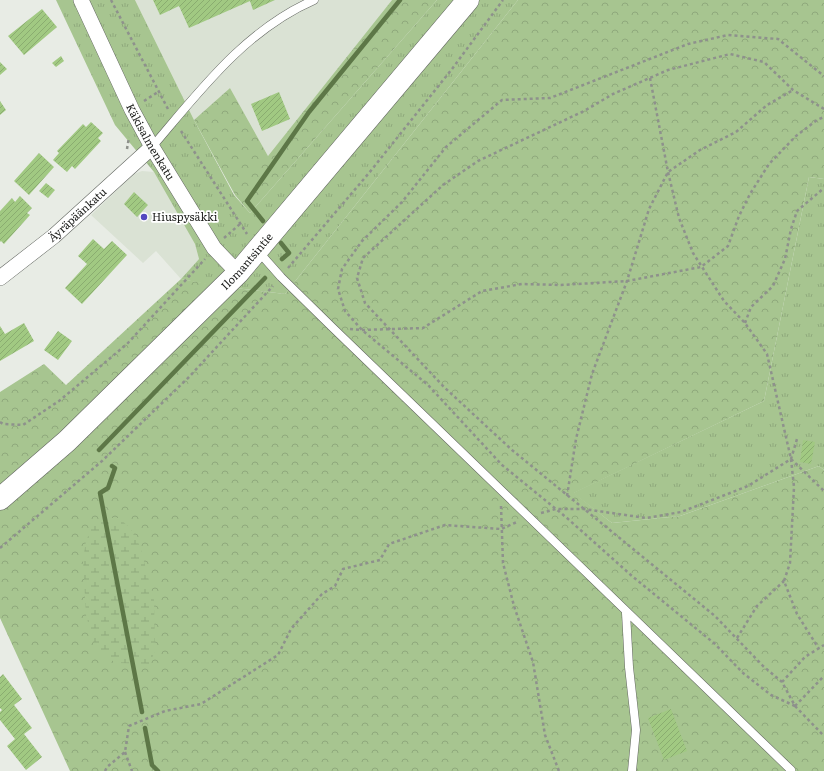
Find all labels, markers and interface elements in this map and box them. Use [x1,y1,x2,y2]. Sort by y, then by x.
street label: Käkisalmenkatu [123,100,179,183]
street label: Äyräpäänkatu [44,183,109,245]
place label: Hiuspysäkki [152,208,218,224]
marker: Hiuspysäkki [139,212,149,222]
street label: Ilomantsintie [217,228,276,293]

